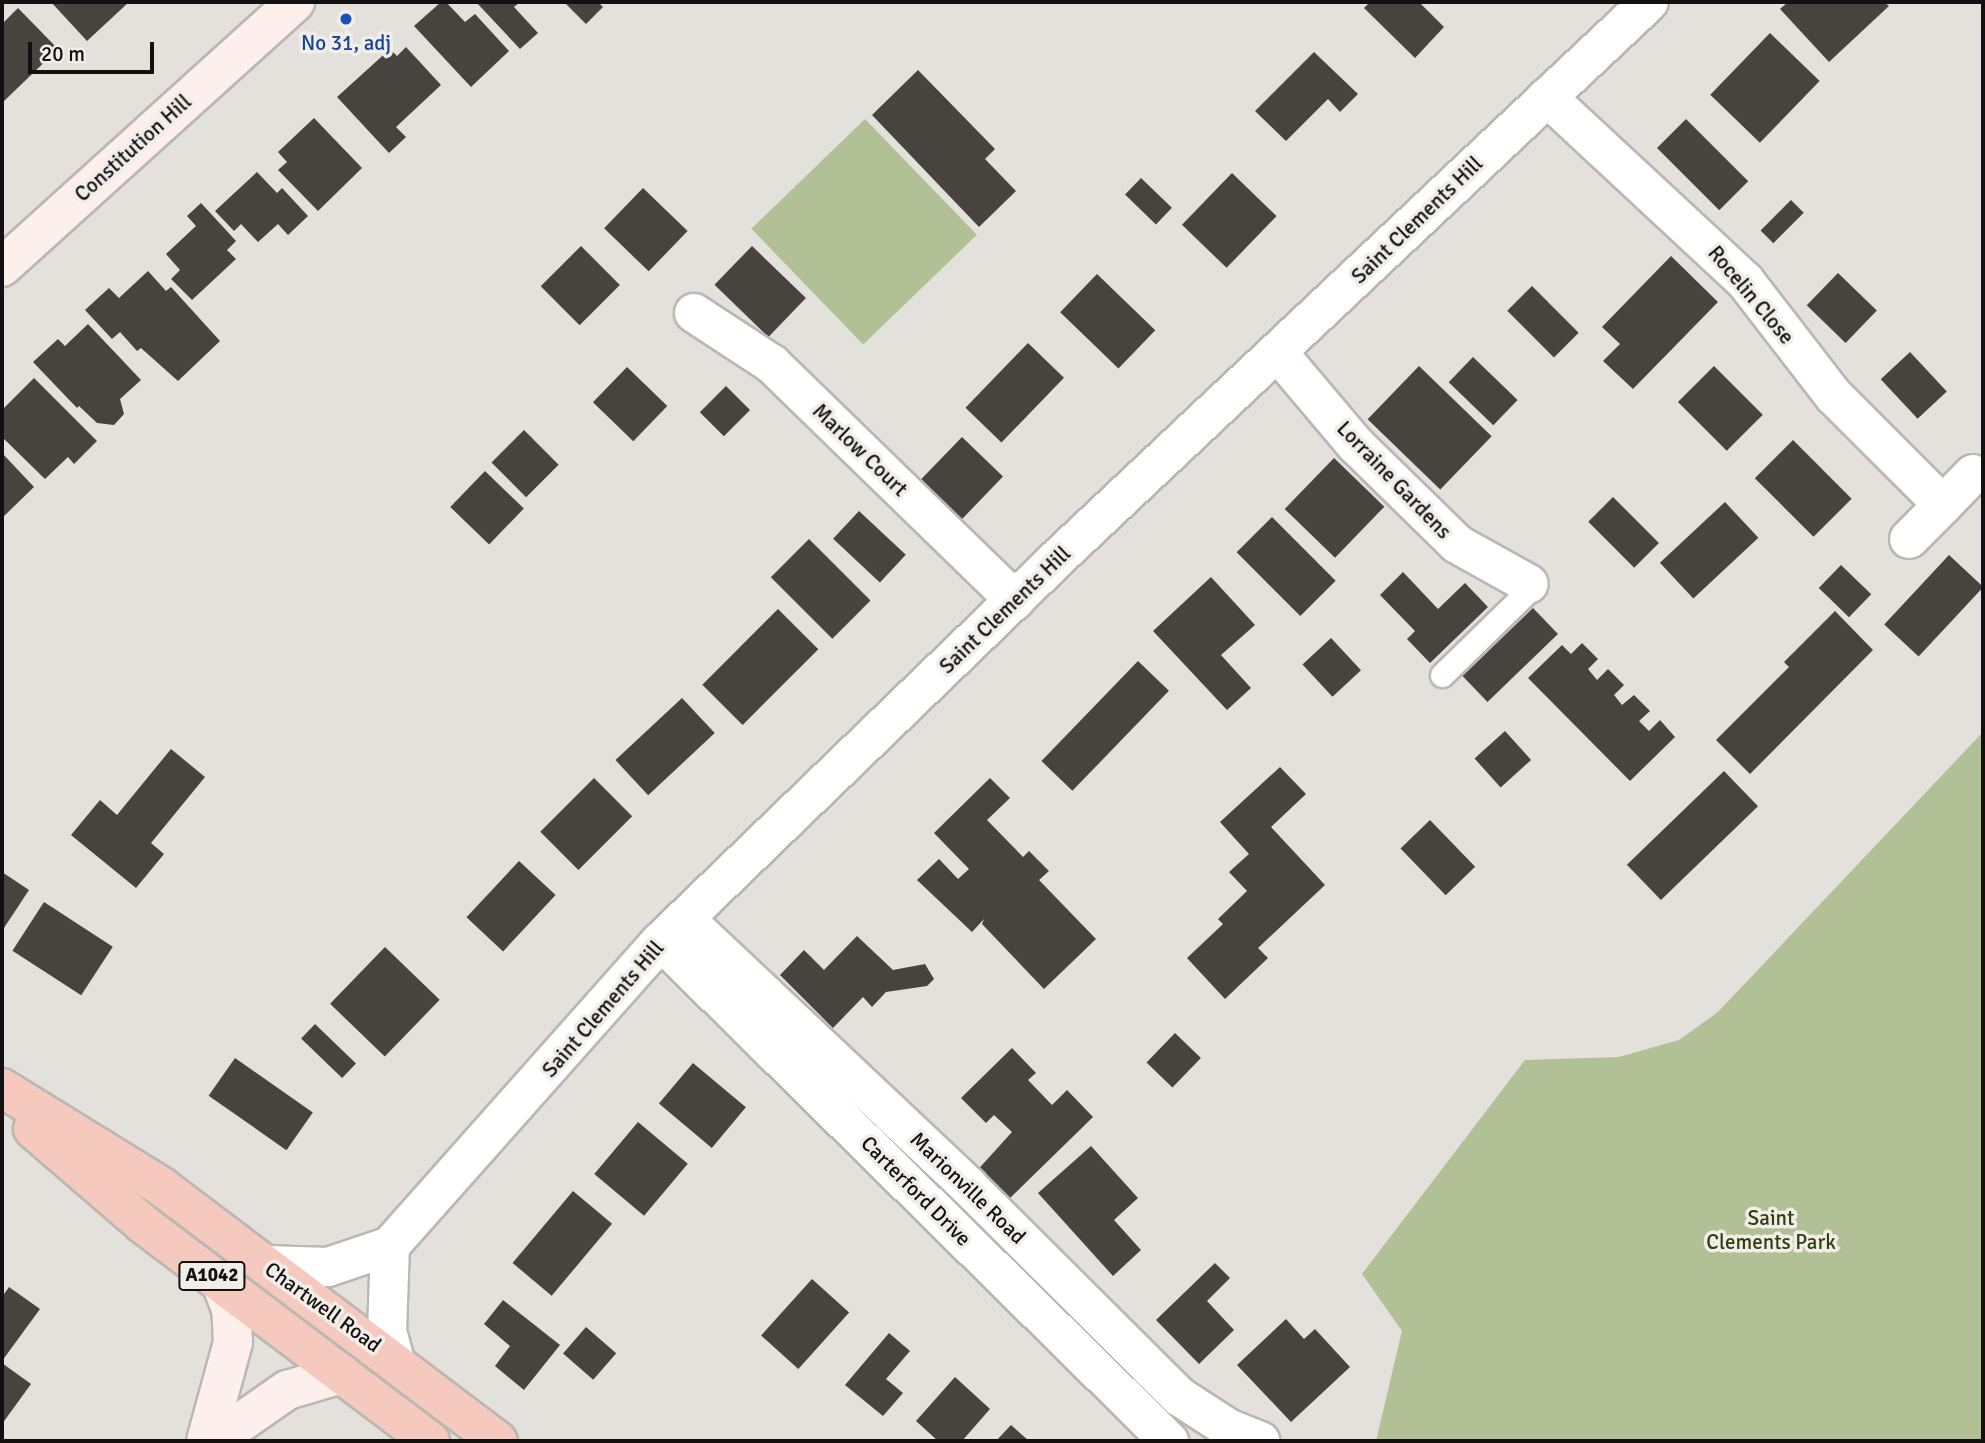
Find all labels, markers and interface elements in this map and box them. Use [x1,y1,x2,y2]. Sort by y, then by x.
marker: No 31, adj [338,11,354,27]
scale bar [32,28,158,72]
place label: No 31, adj [301,30,391,56]
text: 20 m [41,41,85,67]
street label: Constitution Hill [70,89,196,207]
street label: Saint Clements Hill [1346,151,1488,289]
street label: Rocelin Close [1703,241,1799,349]
street label: Marlow Court [807,398,913,502]
street label: Lorraine Gardens [1332,416,1456,544]
street label: Saint Clements Hill [934,541,1076,679]
street label: Saint Clements Hill [537,936,669,1082]
street label: Marionville Road [905,1127,1031,1249]
street label: Carterford Drive [856,1131,976,1251]
park label: Saint Clements Park [1706,1205,1836,1255]
street label: Chartwell Road [260,1256,386,1358]
road number: A1042 [177,1260,247,1292]

